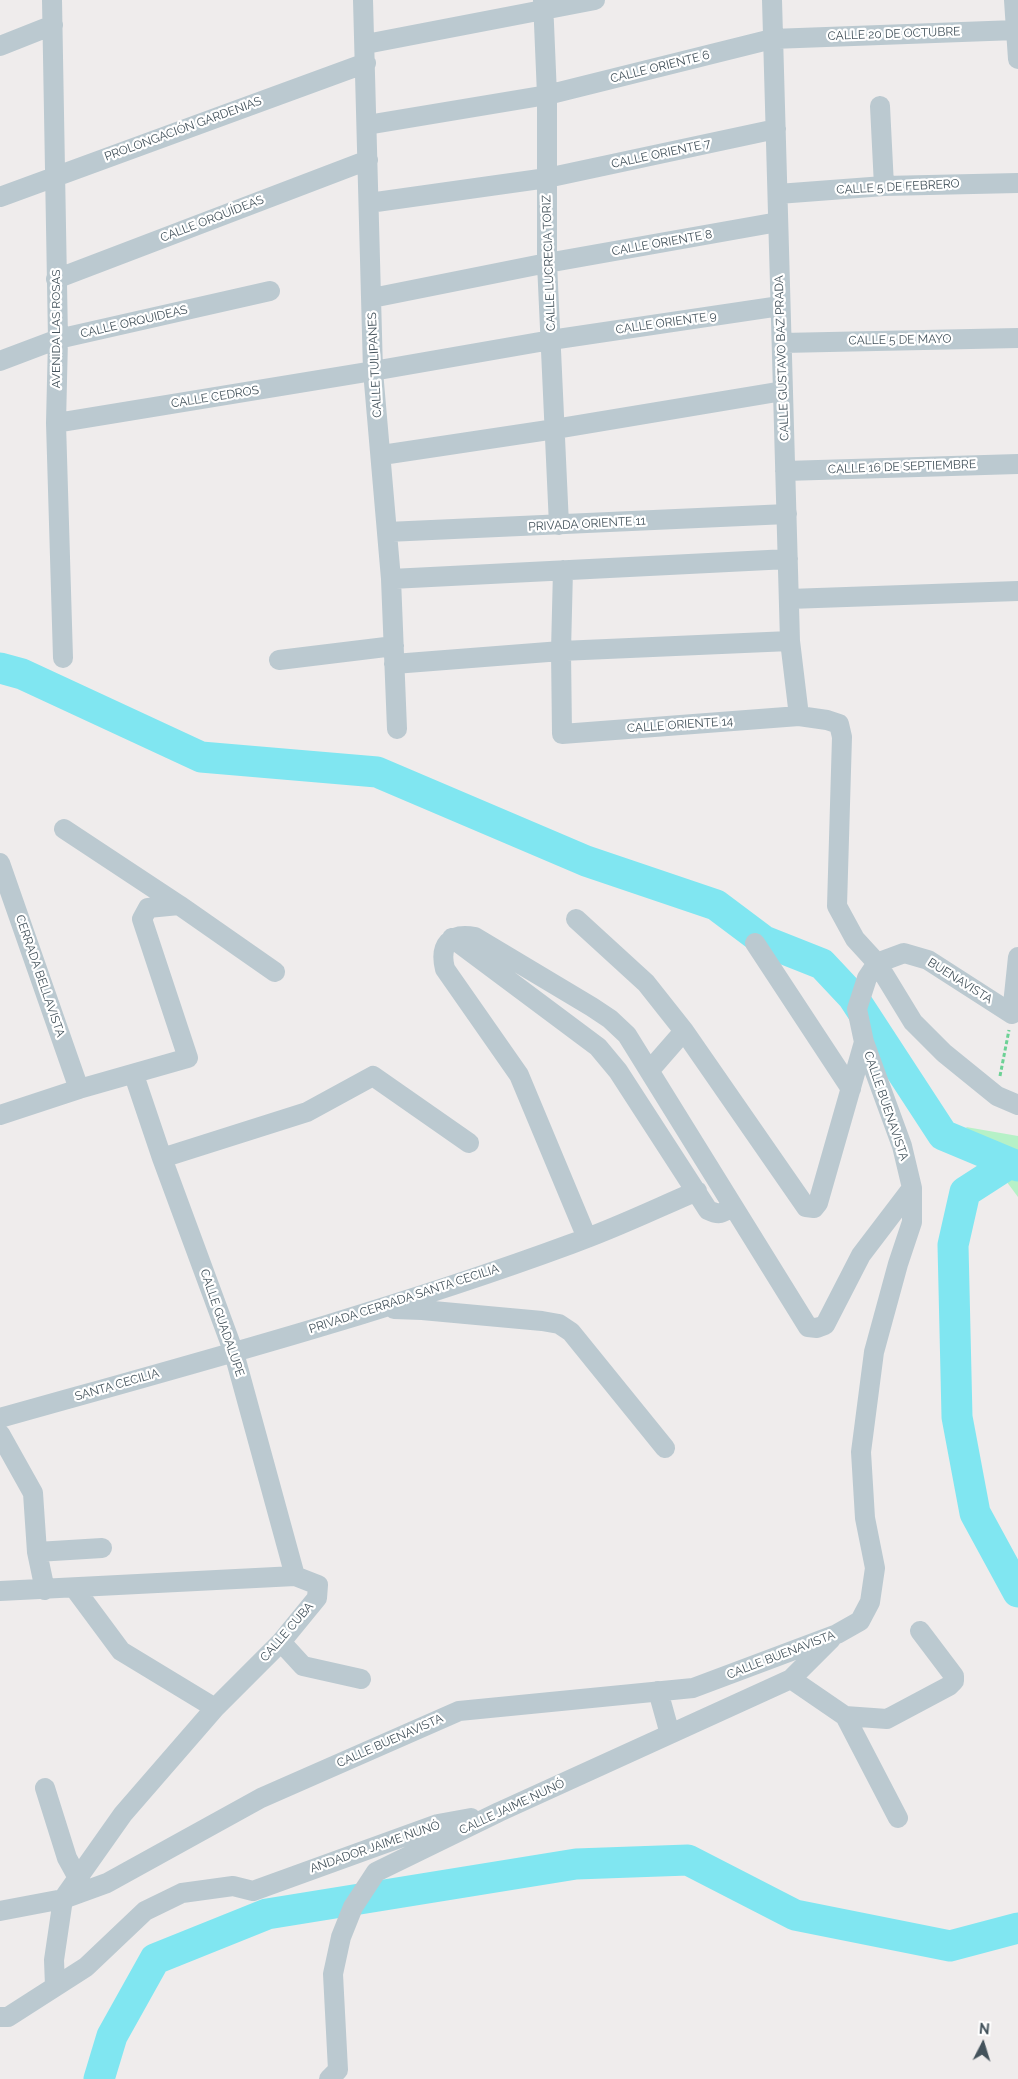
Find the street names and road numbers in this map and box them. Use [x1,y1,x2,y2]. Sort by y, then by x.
street label: CALLE 20 DE OCTUBRE [827,24,961,44]
street label: CALLE ORIENTE 6 [609,48,711,86]
street label: PROLONGACIÓN GARDENIAS [102,94,264,164]
street label: CALLE ORIENTE 7 [610,136,712,172]
street label: CALLE 5 DE FEBRERO [836,177,960,197]
street label: CALLE ORQUÍDEAS [158,193,266,245]
street label: CALLE LUCRECIA TORIZ [539,195,559,331]
street label: CALLE ORIENTE 8 [611,227,713,259]
street label: AVENIDA LAS ROSAS [49,269,63,389]
street label: CALLE GUSTAVO BAZ PRADA [772,275,792,441]
street label: CALLE ORQUIDEAS [79,303,189,341]
street label: CALLE ORIENTE 9 [615,309,717,337]
street label: CALLE TULIPANES [365,312,385,418]
street label: CALLE 5 DE MAYO [848,332,952,348]
street label: CALLE CEDROS [170,383,260,411]
street label: CALLE 16 DE SEPTIEMBRE [828,457,976,477]
street label: PRIVADA ORIENTE 11 [528,514,646,534]
street label: CALLE ORIENTE 14 [626,714,734,736]
street label: CERRADA BELLAVISTA [12,913,68,1039]
street label: BUENAVISTA [925,955,995,1007]
street label: CALLE BUENAVISTA [861,1049,911,1163]
street label: PRIVADA CERRADA SANTA CECILIA [307,1261,501,1337]
street label: CALLE GUADALUPE [197,1267,247,1379]
street label: SANTA CECILIA [73,1366,161,1404]
street label: CALLE CUBA [257,1599,317,1665]
street label: CALLE BUENAVISTA [725,1628,837,1682]
street label: CALLE BUENAVISTA [335,1711,445,1771]
street label: CALLE JAIME NUNÓ [457,1776,567,1838]
street label: ANDADOR JAIME NUNÓ [308,1818,442,1876]

